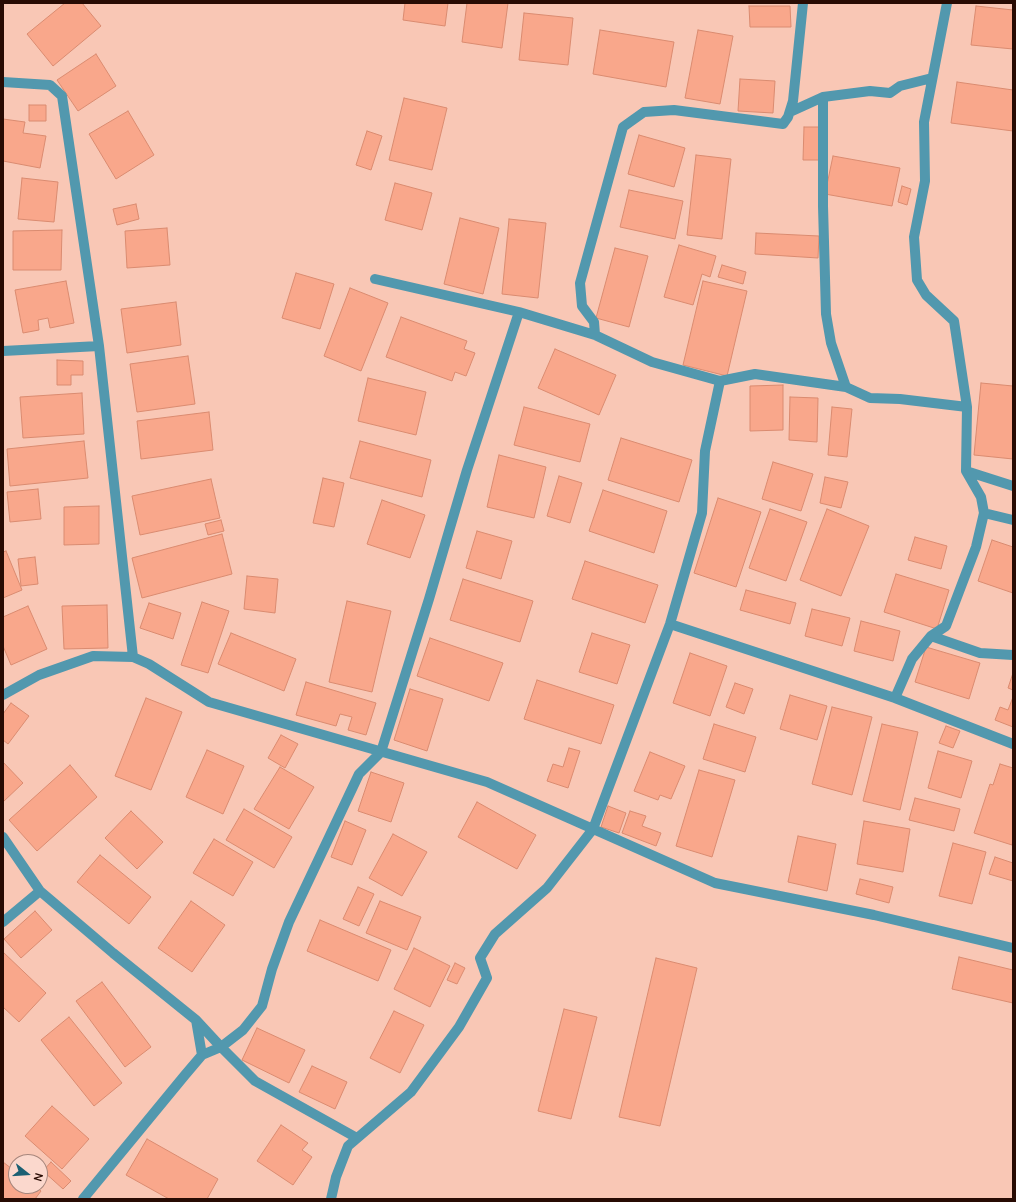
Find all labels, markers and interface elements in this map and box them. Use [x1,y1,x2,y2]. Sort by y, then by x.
north arrow [8,1154,48,1194]
text: N [31,1171,47,1183]

